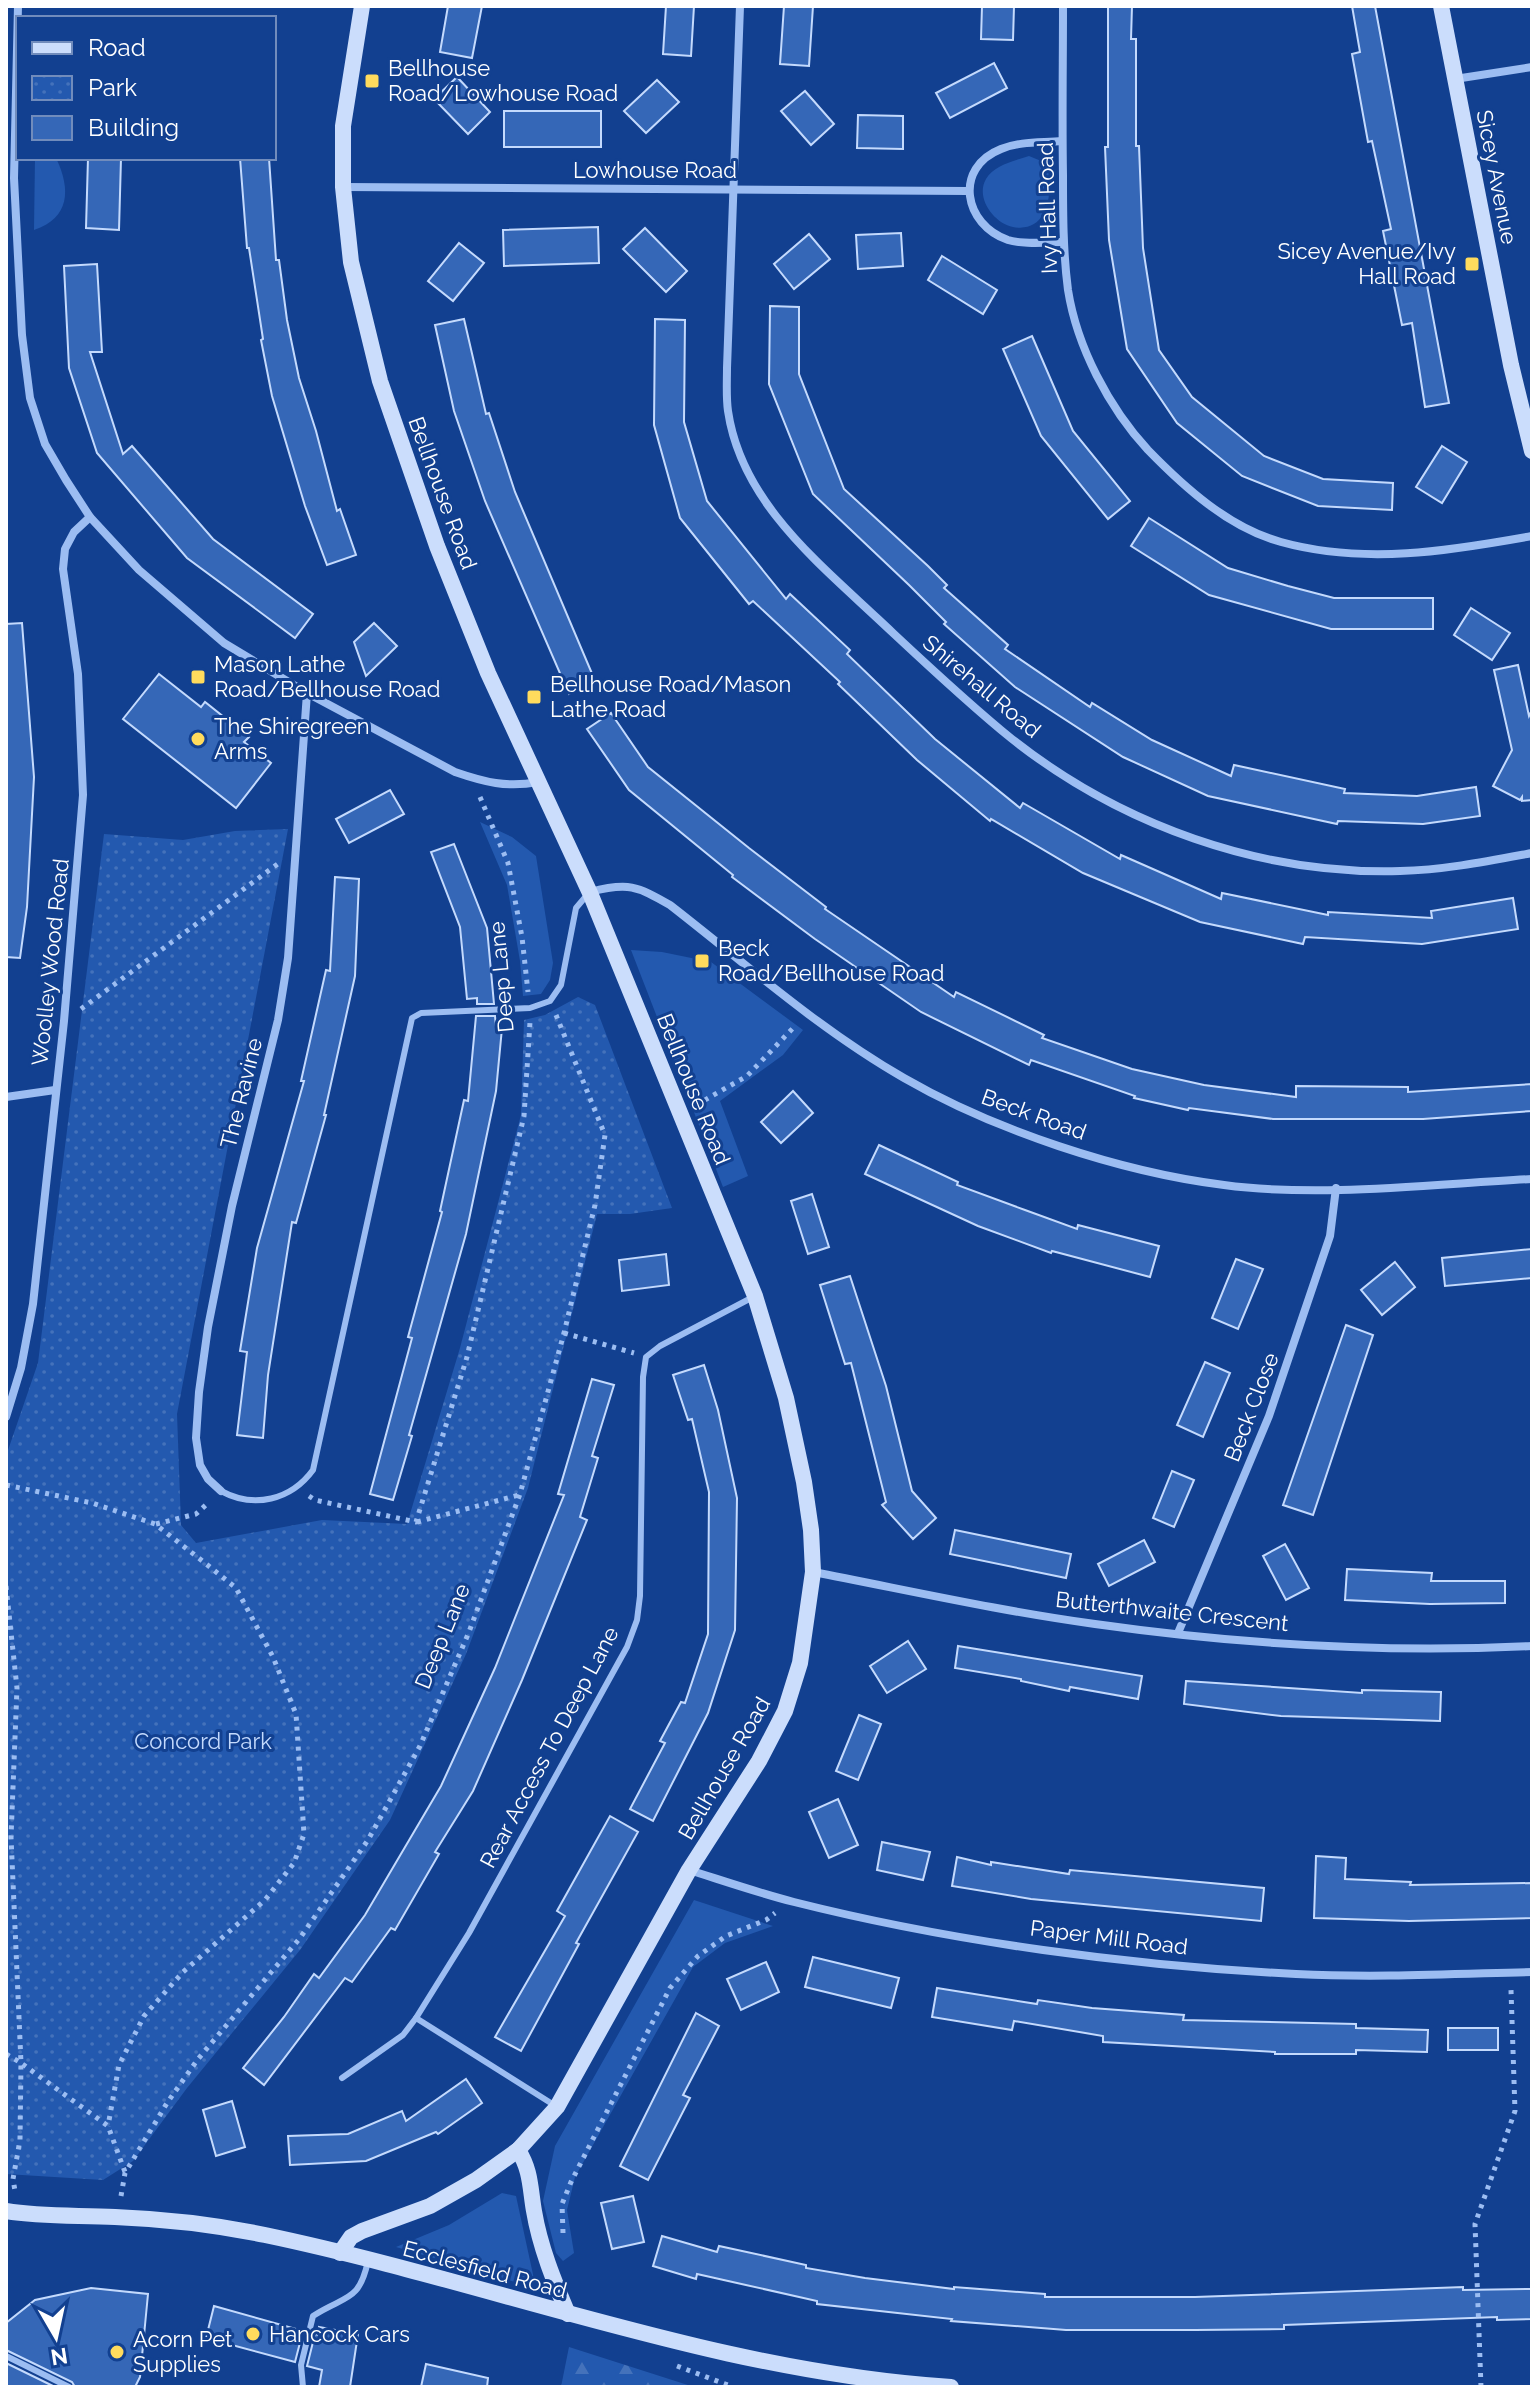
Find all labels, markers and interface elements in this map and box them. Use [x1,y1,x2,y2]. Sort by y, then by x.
legend [16,16,276,160]
text: Road [88,33,146,62]
place label: Bellhouse Road/Lowhouse Road [388,55,618,106]
marker: Bellhouse Road/Lowhouse Road [363,72,381,90]
text: Park [88,73,137,102]
street label: Sicey Avenue [1471,108,1523,246]
text: Building [88,113,179,142]
street label: Ivy Hall Road [1032,142,1062,274]
street label: Lowhouse Road [573,157,737,183]
place label: Sicey Avenue/Ivy Hall Road [1277,238,1456,289]
marker: Sicey Avenue/Ivy Hall Road [1463,255,1481,273]
street label: Bellhouse Road [403,413,483,573]
street label: Shirehall Road [918,629,1046,743]
place label: Mason Lathe Road/Bellhouse Road [214,651,441,702]
marker: Mason Lathe Road/Bellhouse Road [189,668,207,686]
place label: Bellhouse Road/Mason Lathe Road [550,671,791,722]
marker: Bellhouse Road/Mason Lathe Road [525,688,543,706]
place label: The Shiregreen Arms [214,713,370,764]
marker: The Shiregreen Arms [189,730,207,748]
street label: Woolley Wood Road [26,857,74,1067]
street label: Deep Lane [483,920,519,1034]
place label: Beck Road/Bellhouse Road [718,935,945,986]
marker: Beck Road/Bellhouse Road [693,952,711,970]
street label: Bellhouse Road [652,1010,736,1168]
street label: The Ravine [215,1035,267,1151]
street label: Beck Road [978,1083,1090,1145]
street label: Beck Close [1218,1349,1284,1465]
street label: Deep Lane [409,1579,475,1692]
street label: Butterthwaite Crescent [1054,1586,1290,1636]
street label: Rear Access To Deep Lane [474,1622,624,1872]
street label: Bellhouse Road [673,1692,775,1844]
park label: Concord Park [134,1728,272,1754]
street label: Paper Mill Road [1029,1914,1189,1960]
street label: Ecclesfield Road [400,2235,570,2303]
north arrow [16,2297,96,2377]
place label: Hancock Cars [269,2321,410,2347]
marker: Hancock Cars [244,2325,262,2343]
place label: Acorn Pet Supplies [133,2326,233,2377]
text: N [49,2343,69,2371]
marker: Acorn Pet Supplies [108,2343,126,2361]

